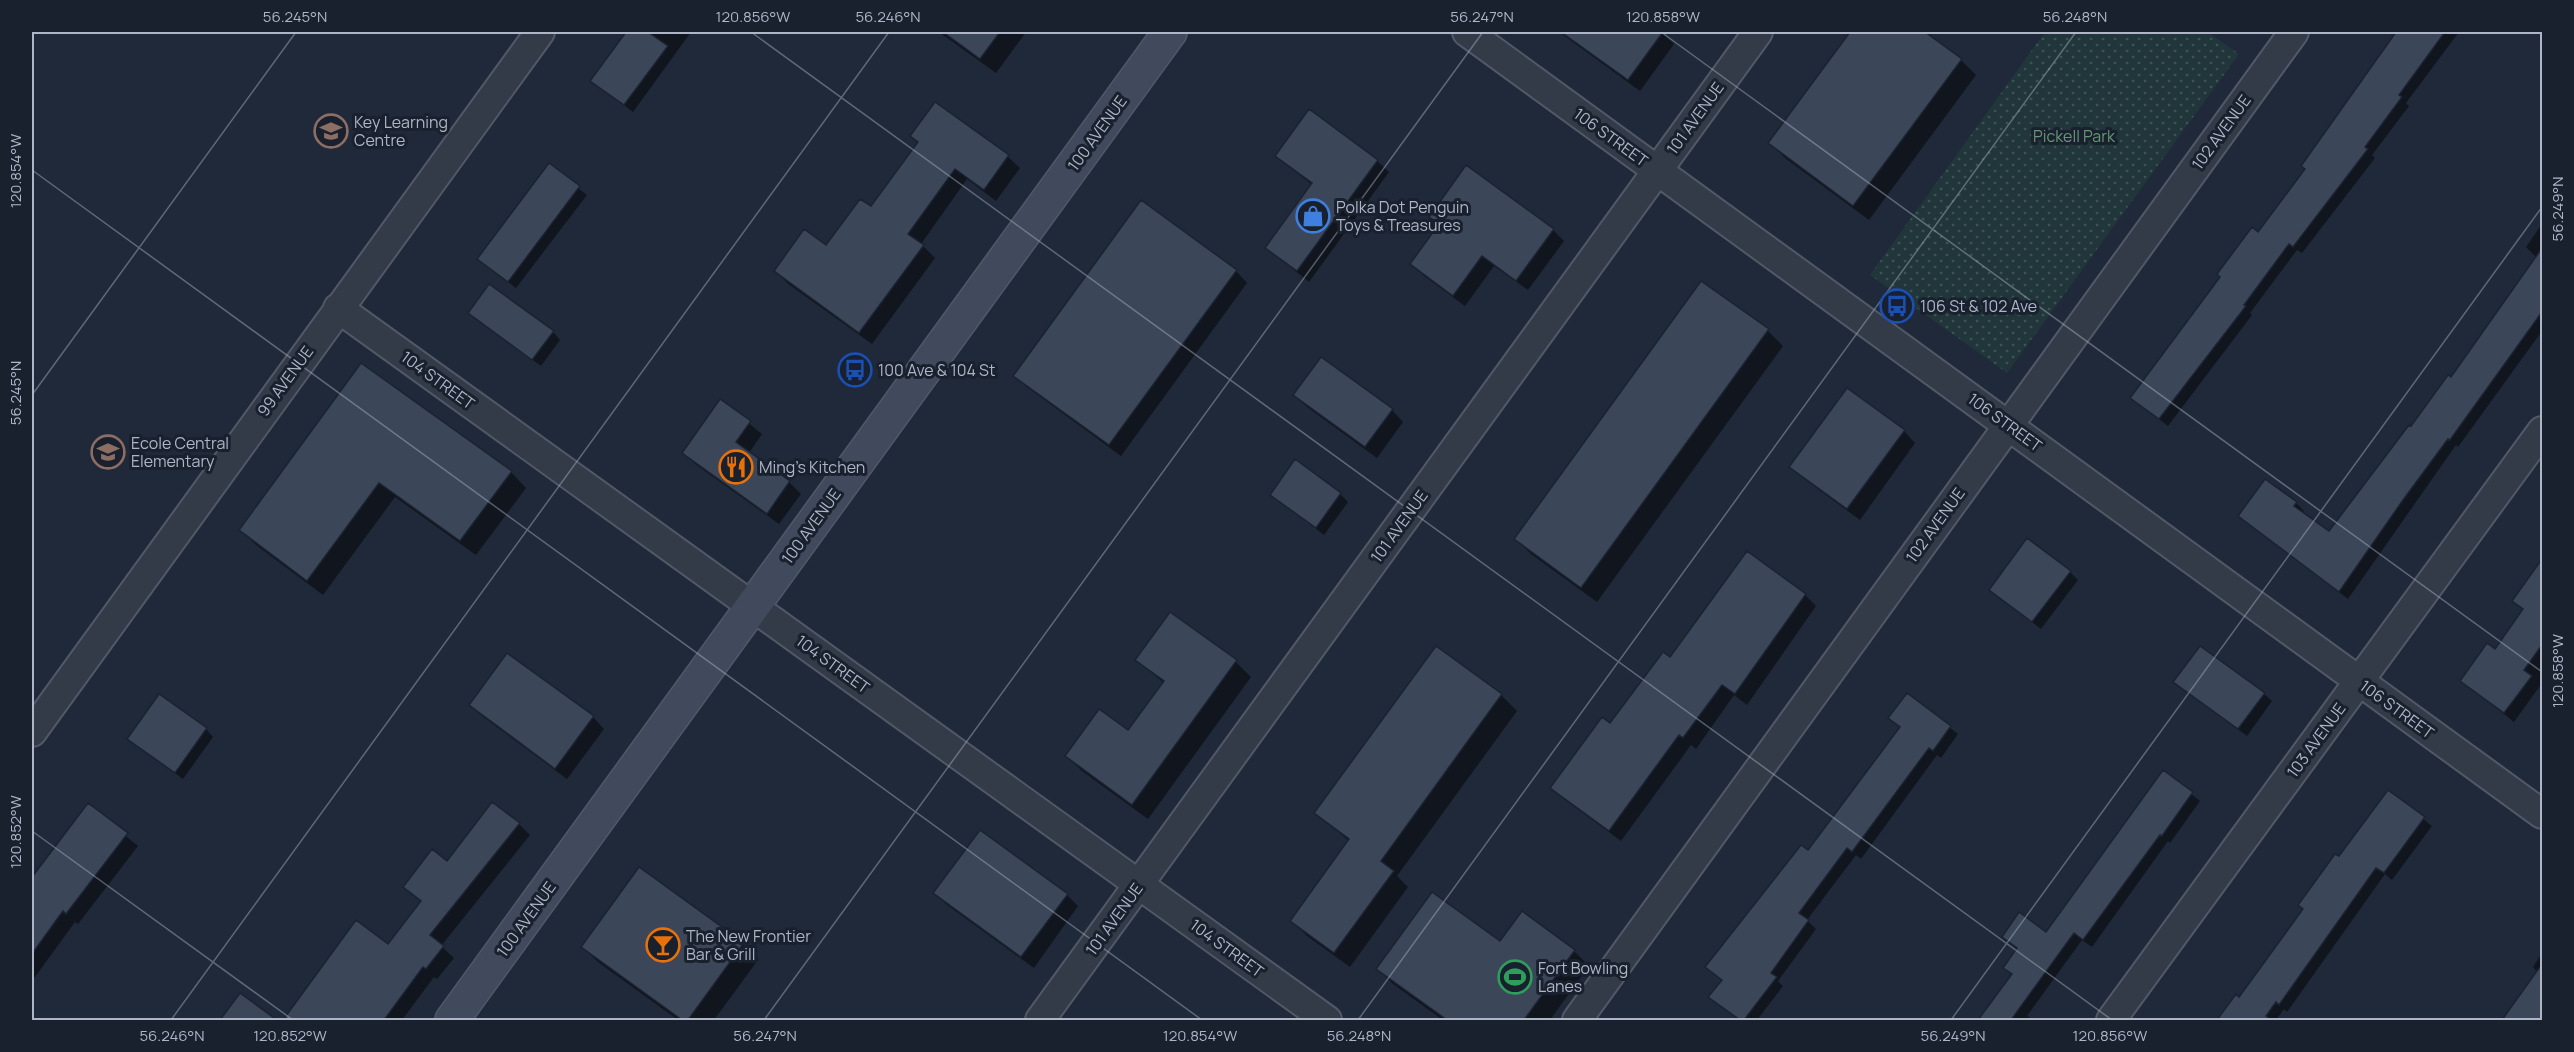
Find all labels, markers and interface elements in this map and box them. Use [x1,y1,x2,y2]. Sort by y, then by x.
text: 56.245°N [263,6,327,27]
text: 120.856°W [716,6,790,27]
text: 56.246°N [855,6,921,27]
text: 56.247°N [1450,6,1514,27]
text: 120.858°W [1626,6,1700,27]
text: 56.248°N [2043,6,2107,27]
street label: 101 AVENUE [1661,77,1729,159]
street label: 102 AVENUE [2186,90,2256,174]
street label: 100 AVENUE [1062,91,1132,175]
street label: 106 STREET [1570,103,1653,172]
place label: Key Learning Centre [354,111,448,151]
school or university icon: Key Learning Centre [313,113,349,149]
park label: Pickell Park [2033,125,2116,147]
text: 120.854°W [5,134,26,208]
text: 56.249°N [2547,176,2568,242]
place label: Polka Dot Penguin Toys & Treasures [1336,196,1469,236]
shop icon: Polka Dot Penguin Toys & Treasures [1295,198,1331,234]
bus stop icon: 106 St & 102 Ave [1879,288,1915,324]
place label: 106 St & 102 Ave [1920,295,2037,317]
street label: 99 AVENUE [252,341,318,421]
street label: 104 STREET [397,346,480,414]
bus stop icon: 100 Ave & 104 St [837,352,873,388]
place label: 100 Ave & 104 St [878,359,995,381]
text: 56.245°N [5,361,26,425]
street label: 106 STREET [1964,388,2047,457]
place label: Ecole Central Elementary [131,432,229,472]
school or university icon: Ecole Central Elementary [90,434,126,470]
restaurant icon: Ming's Kitchen [718,449,754,485]
place label: Ming's Kitchen [759,456,865,478]
street label: 102 AVENUE [1900,483,1970,567]
street label: 100 AVENUE [776,484,846,568]
street label: 101 AVENUE [1365,485,1433,567]
street label: 104 STREET [792,630,875,698]
text: 120.858°W [2547,634,2568,708]
street label: 106 STREET [2356,675,2439,744]
street label: 103 AVENUE [2281,698,2351,782]
text: 120.852°W [5,795,26,869]
street label: 100 AVENUE [491,877,561,961]
street label: 101 AVENUE [1080,878,1148,960]
street label: 104 STREET [1186,914,1269,982]
place label: The New Frontier Bar & Grill [686,925,811,965]
bar icon: The New Frontier Bar & Grill [645,927,681,963]
place label: Fort Bowling Lanes [1538,957,1628,997]
sports icon: Fort Bowling Lanes [1497,959,1533,995]
text: 56.246°N [139,1025,205,1046]
text: 120.852°W [253,1025,327,1046]
text: 56.247°N [733,1025,797,1046]
text: 120.854°W [1163,1025,1237,1046]
text: 56.248°N [1327,1025,1391,1046]
text: 56.249°N [1920,1025,1986,1046]
text: 120.856°W [2073,1025,2147,1046]

